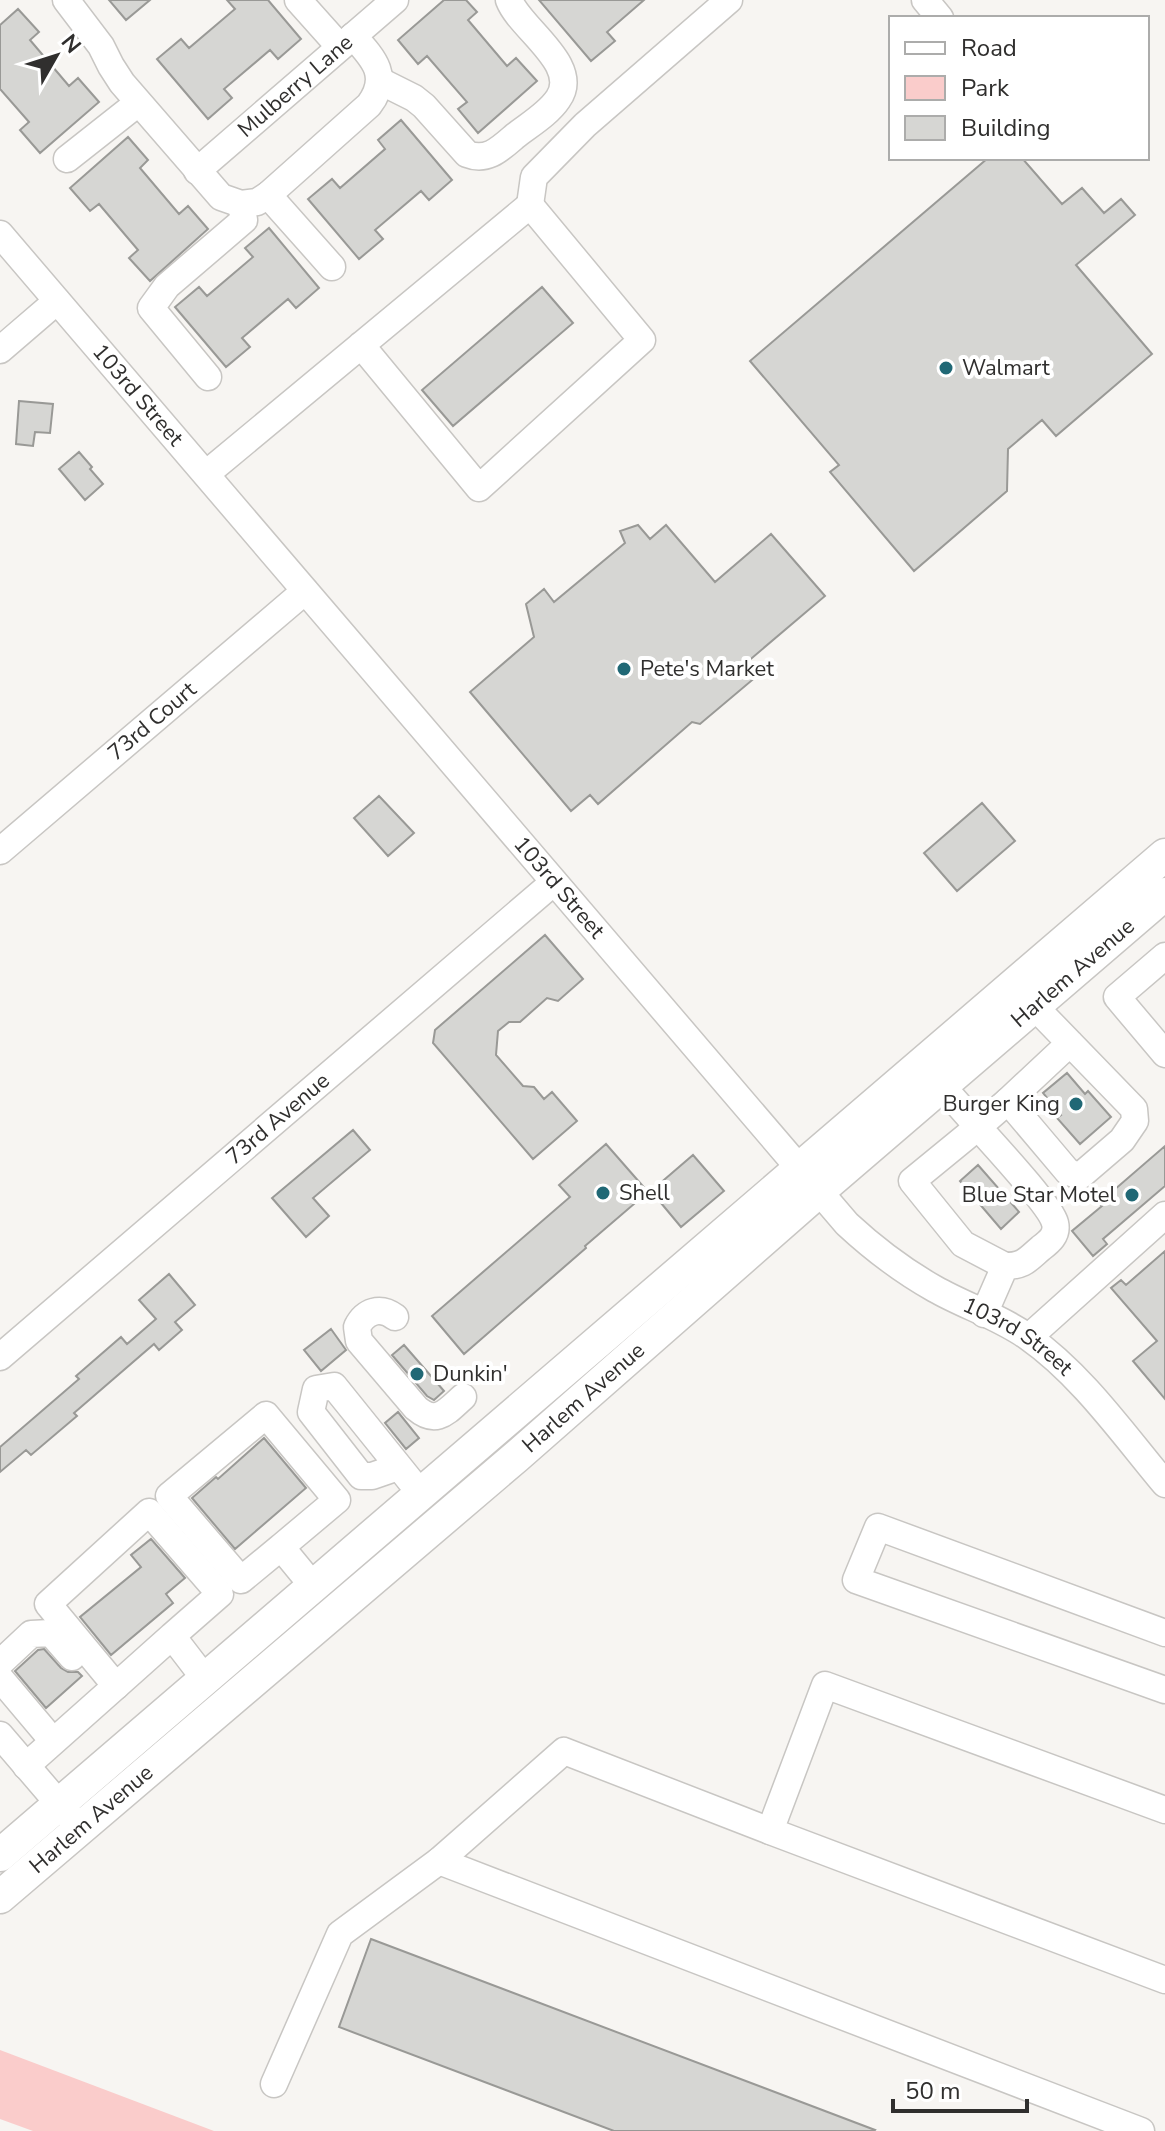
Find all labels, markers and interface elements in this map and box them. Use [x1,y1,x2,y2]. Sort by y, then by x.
north arrow [16,16,96,96]
legend [889,16,1149,160]
text: N [54,28,88,60]
street label: Mulberry Lane [231,28,359,144]
text: Road [961,32,1017,64]
text: Park [961,72,1010,104]
text: Building [961,112,1051,144]
street label: 103rd Street [85,337,190,453]
place label: Walmart [962,353,1050,383]
marker: Walmart [937,359,955,377]
place label: Pete's Market [640,654,774,684]
marker: Pete's Market [615,660,633,678]
street label: 73rd Court [102,675,203,768]
street label: 103rd Street [507,830,612,945]
street label: Harlem Avenue [1005,912,1141,1035]
street label: 73rd Avenue [220,1066,336,1172]
place label: Burger King [943,1089,1060,1119]
marker: Burger King [1067,1095,1085,1113]
place label: Shell [619,1178,670,1208]
place label: Blue Star Motel [962,1180,1116,1210]
marker: Shell [594,1184,612,1202]
marker: Blue Star Motel [1123,1186,1141,1204]
street label: 103rd Street [958,1290,1080,1383]
street label: Harlem Avenue [516,1336,651,1460]
place label: Dunkin' [433,1359,508,1389]
marker: Dunkin' [408,1365,426,1383]
street label: Harlem Avenue [23,1758,160,1880]
scale bar [893,2063,1027,2113]
text: 50 m [905,2075,961,2107]

